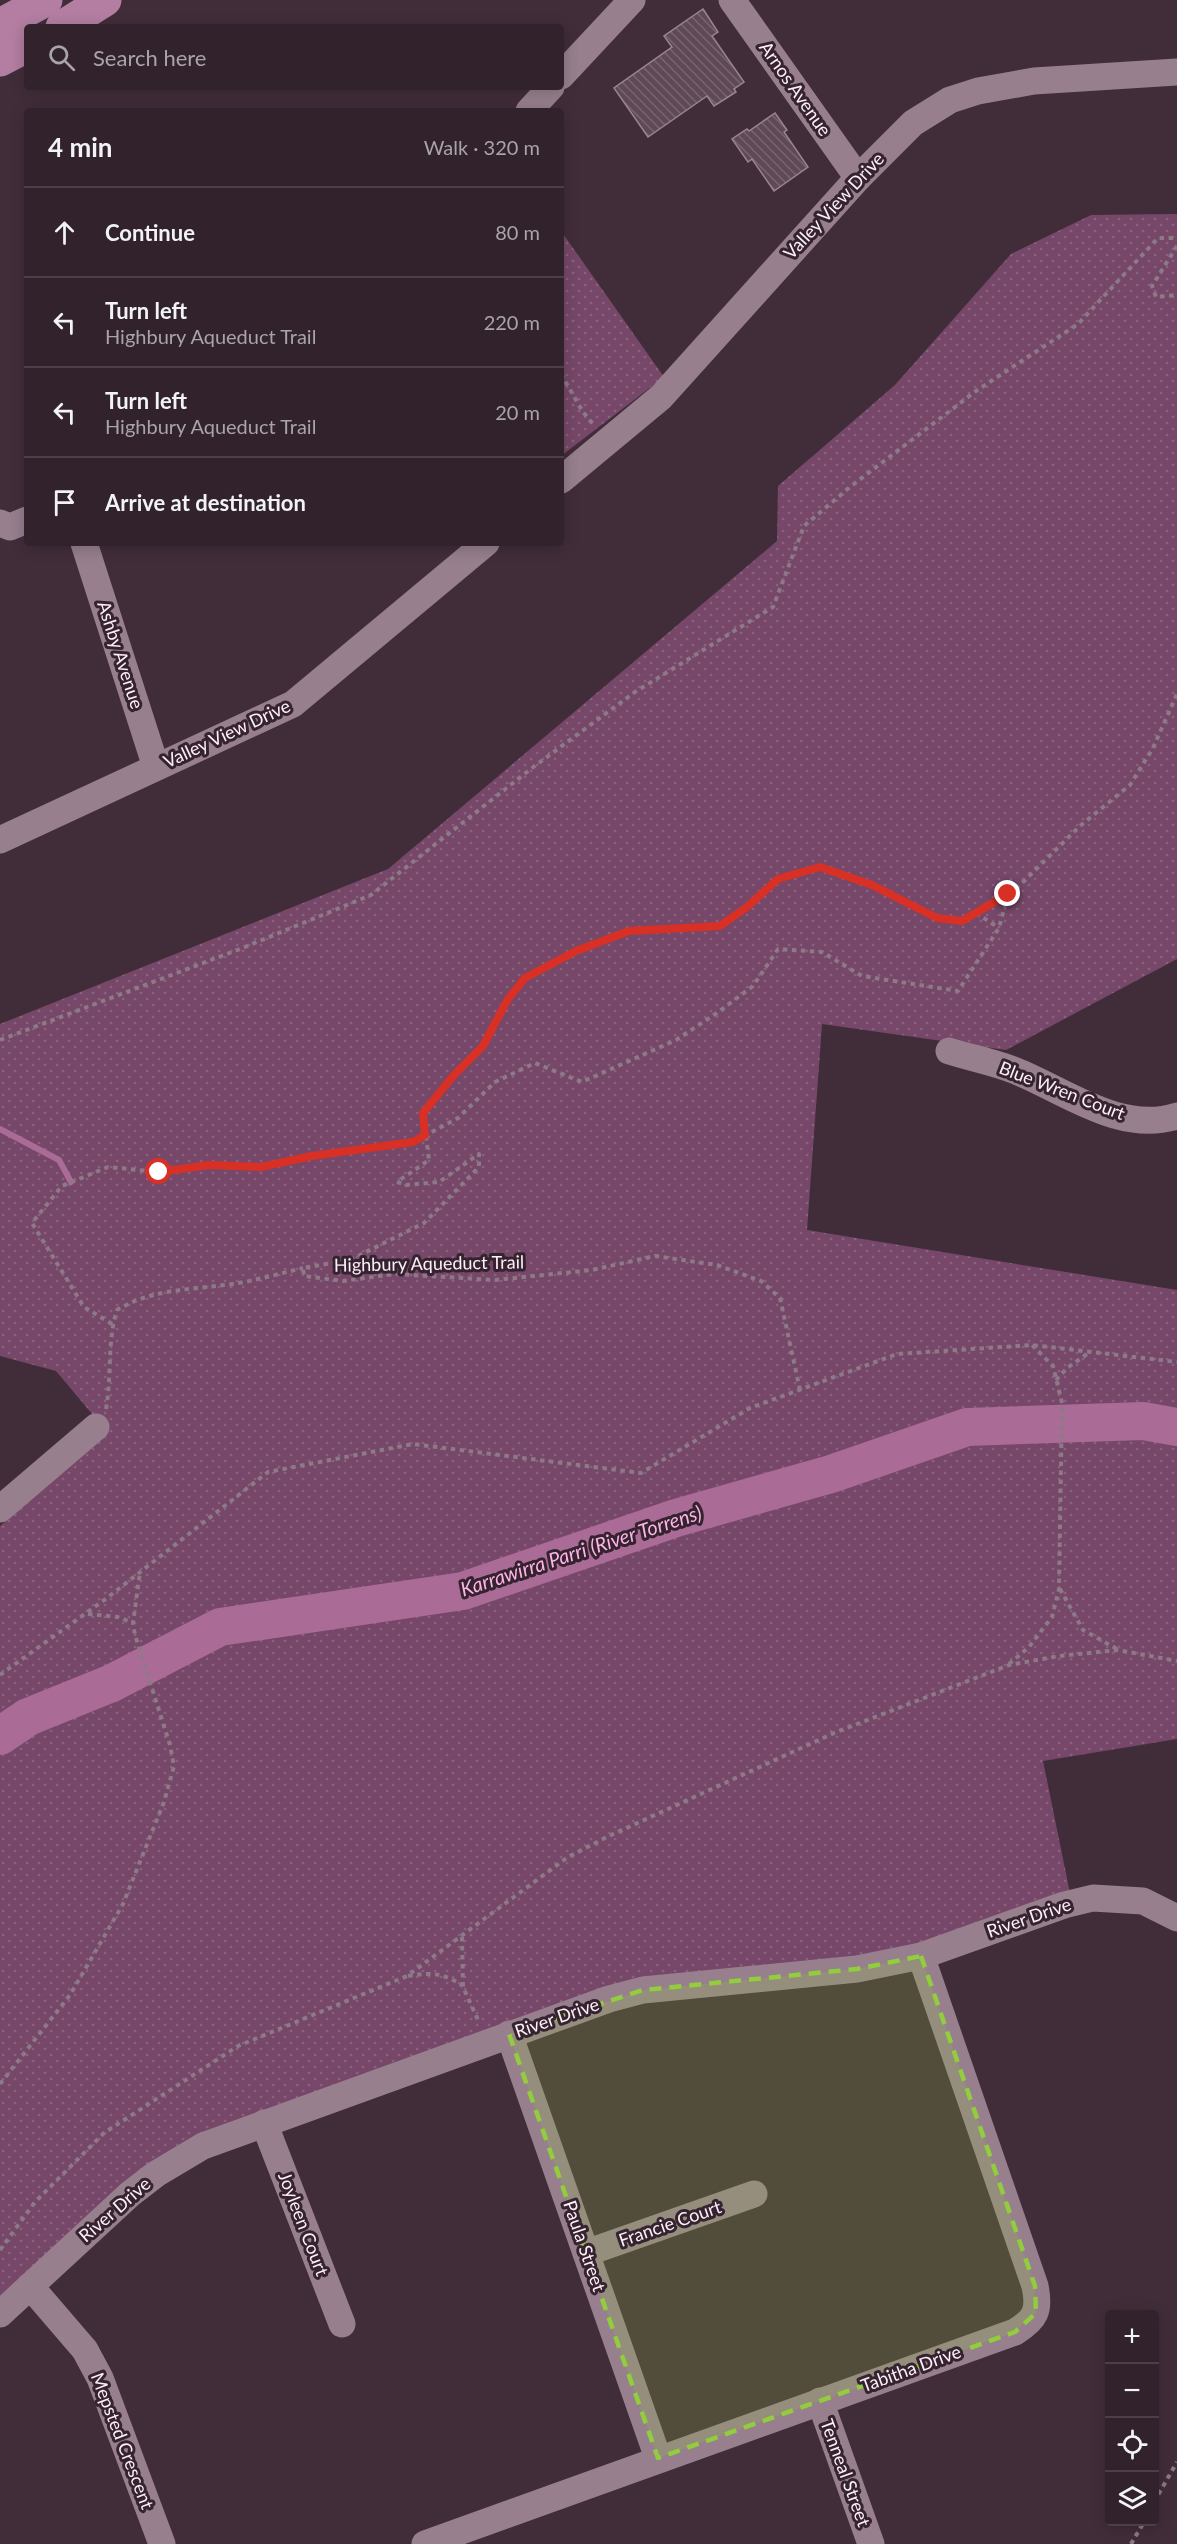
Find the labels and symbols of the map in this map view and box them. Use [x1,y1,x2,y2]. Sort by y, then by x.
street label: Arnos Avenue [755,37,836,140]
street label: Valley View Drive [778,148,888,263]
street label: Ashby Avenue [93,598,149,711]
street label: Valley View Drive [160,694,294,772]
route end [994,880,1020,906]
street label: Blue Wren Court [996,1056,1129,1124]
route start [145,1158,171,1184]
street label: Highbury Aqueduct Trail [334,1250,524,1276]
water label: Karrawirra Parri (River Torrens) [457,1500,704,1600]
street label: River Drive [984,1892,1074,1942]
street label: River Drive [512,1992,602,2042]
street label: Joyleen Court [274,2169,334,2279]
street label: River Drive [74,2172,155,2246]
street label: Francie Court [616,2195,724,2251]
street label: Paula Street [559,2197,611,2295]
street label: Tabitha Drive [858,2340,964,2396]
street label: Mepsted Crescent [87,2369,159,2512]
street label: Tenneal Street [816,2416,876,2530]

